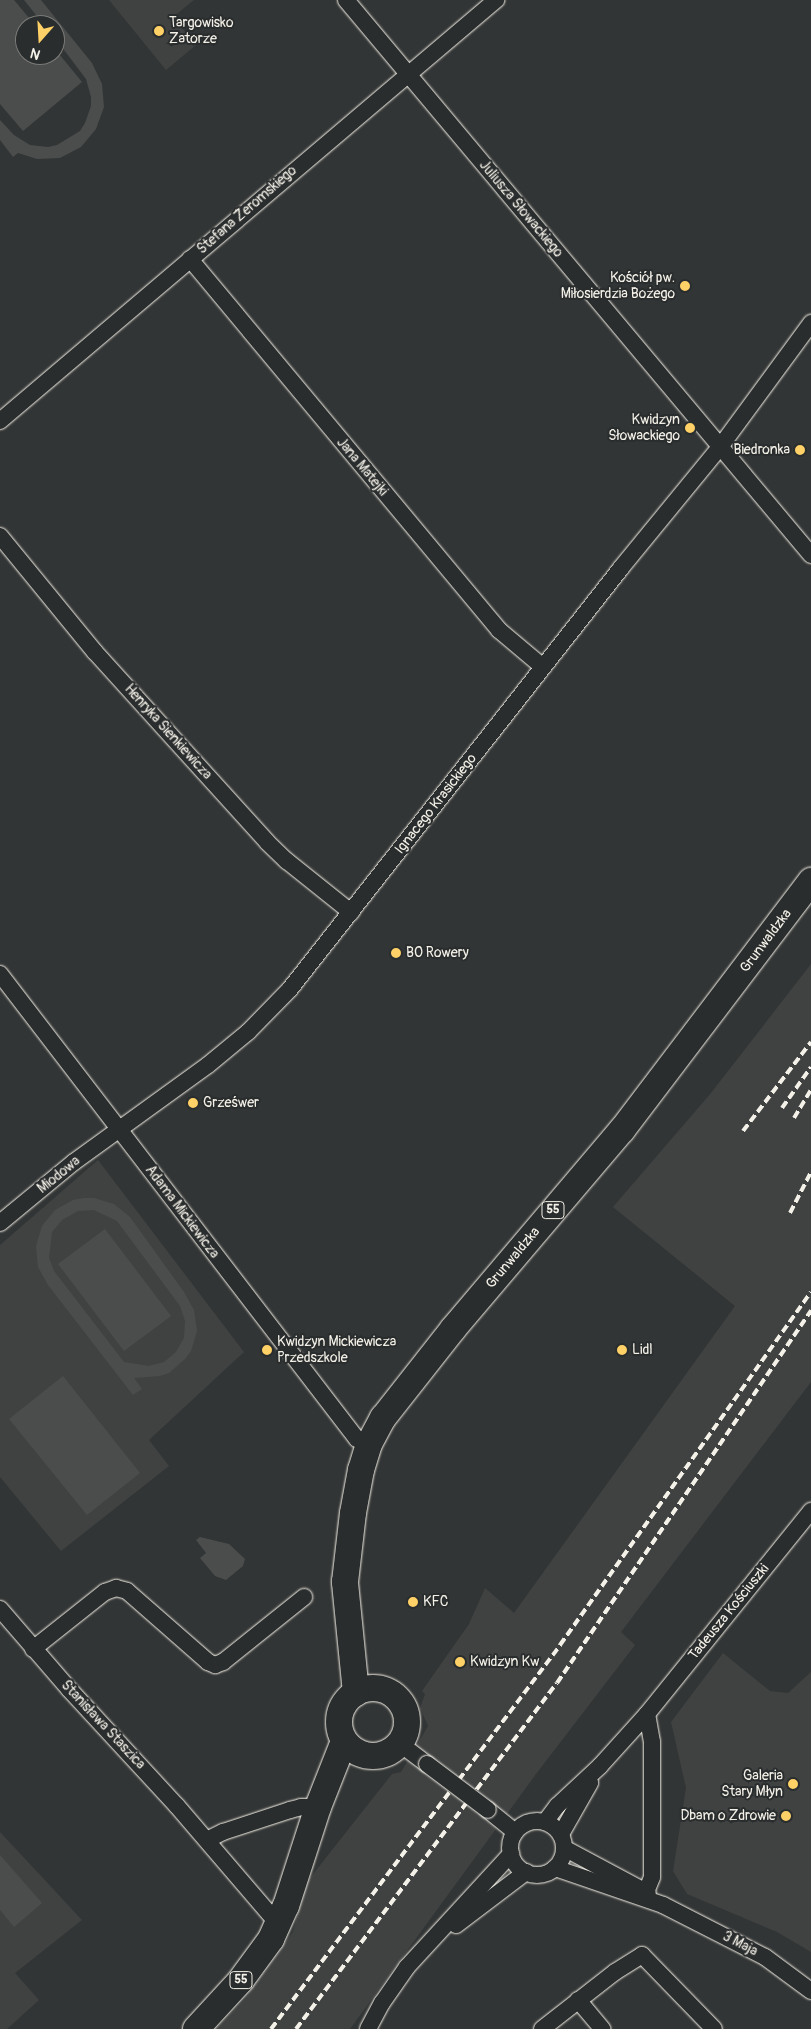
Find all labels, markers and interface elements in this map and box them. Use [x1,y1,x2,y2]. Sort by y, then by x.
north arrow [15,15,65,65]
place label: Targowisko Zatorze [169,15,233,48]
marker: Targowisko Zatorze [153,25,165,37]
text: N [28,44,43,63]
street label: Juliusza Słowackiego [475,157,567,261]
street label: Stefana Żeromskiego [194,162,300,258]
place label: Kościół pw. Miłosierdzia Bożego [561,270,675,302]
marker: Kościół pw. Miłosierdzia Bożego [679,280,691,292]
place label: Kwidzyn Słowackiego [608,412,680,444]
marker: Kwidzyn Słowackiego [684,422,696,434]
street label: Jana Matejki [333,434,391,500]
place label: Biedronka [733,442,790,458]
marker: Biedronka [794,444,806,456]
street label: Henryka Sienkiewicza [121,681,215,783]
street label: Ignacego Krasickiego [392,751,480,857]
street label: Grunwaldzka [737,906,795,976]
place label: BO Rowery [406,945,469,961]
marker: BO Rowery [390,947,402,959]
place label: Grześwer [203,1095,259,1111]
marker: Grześwer [187,1097,199,1109]
street label: Miodowa [34,1153,84,1197]
street label: Adama Mickiewicza [142,1162,222,1262]
road number: 55 [540,1200,566,1220]
street label: Grunwaldzka [482,1224,544,1292]
place label: Kwidzyn Mickiewicza Przedszkole [277,1334,396,1366]
place label: Lidl [632,1342,653,1358]
marker: Kwidzyn Mickiewicza Przedszkole [261,1344,273,1356]
marker: Lidl [616,1344,628,1356]
street label: Tadeusza Kościuszki [685,1561,773,1663]
place label: KFC [423,1594,449,1610]
marker: KFC [407,1596,419,1608]
place label: Kwidzyn Kw [470,1654,539,1670]
marker: Kwidzyn Kw [454,1656,466,1668]
street label: Stanisława Staszica [57,1677,149,1773]
place label: Galeria Stary Młyn [721,1768,783,1800]
marker: Galeria Stary Młyn [787,1778,799,1790]
place label: Dbam o Zdrowie [680,1808,776,1824]
marker: Dbam o Zdrowie [780,1810,792,1822]
street label: 3 Maja [720,1928,760,1960]
road number: 55 [228,1970,254,1990]

